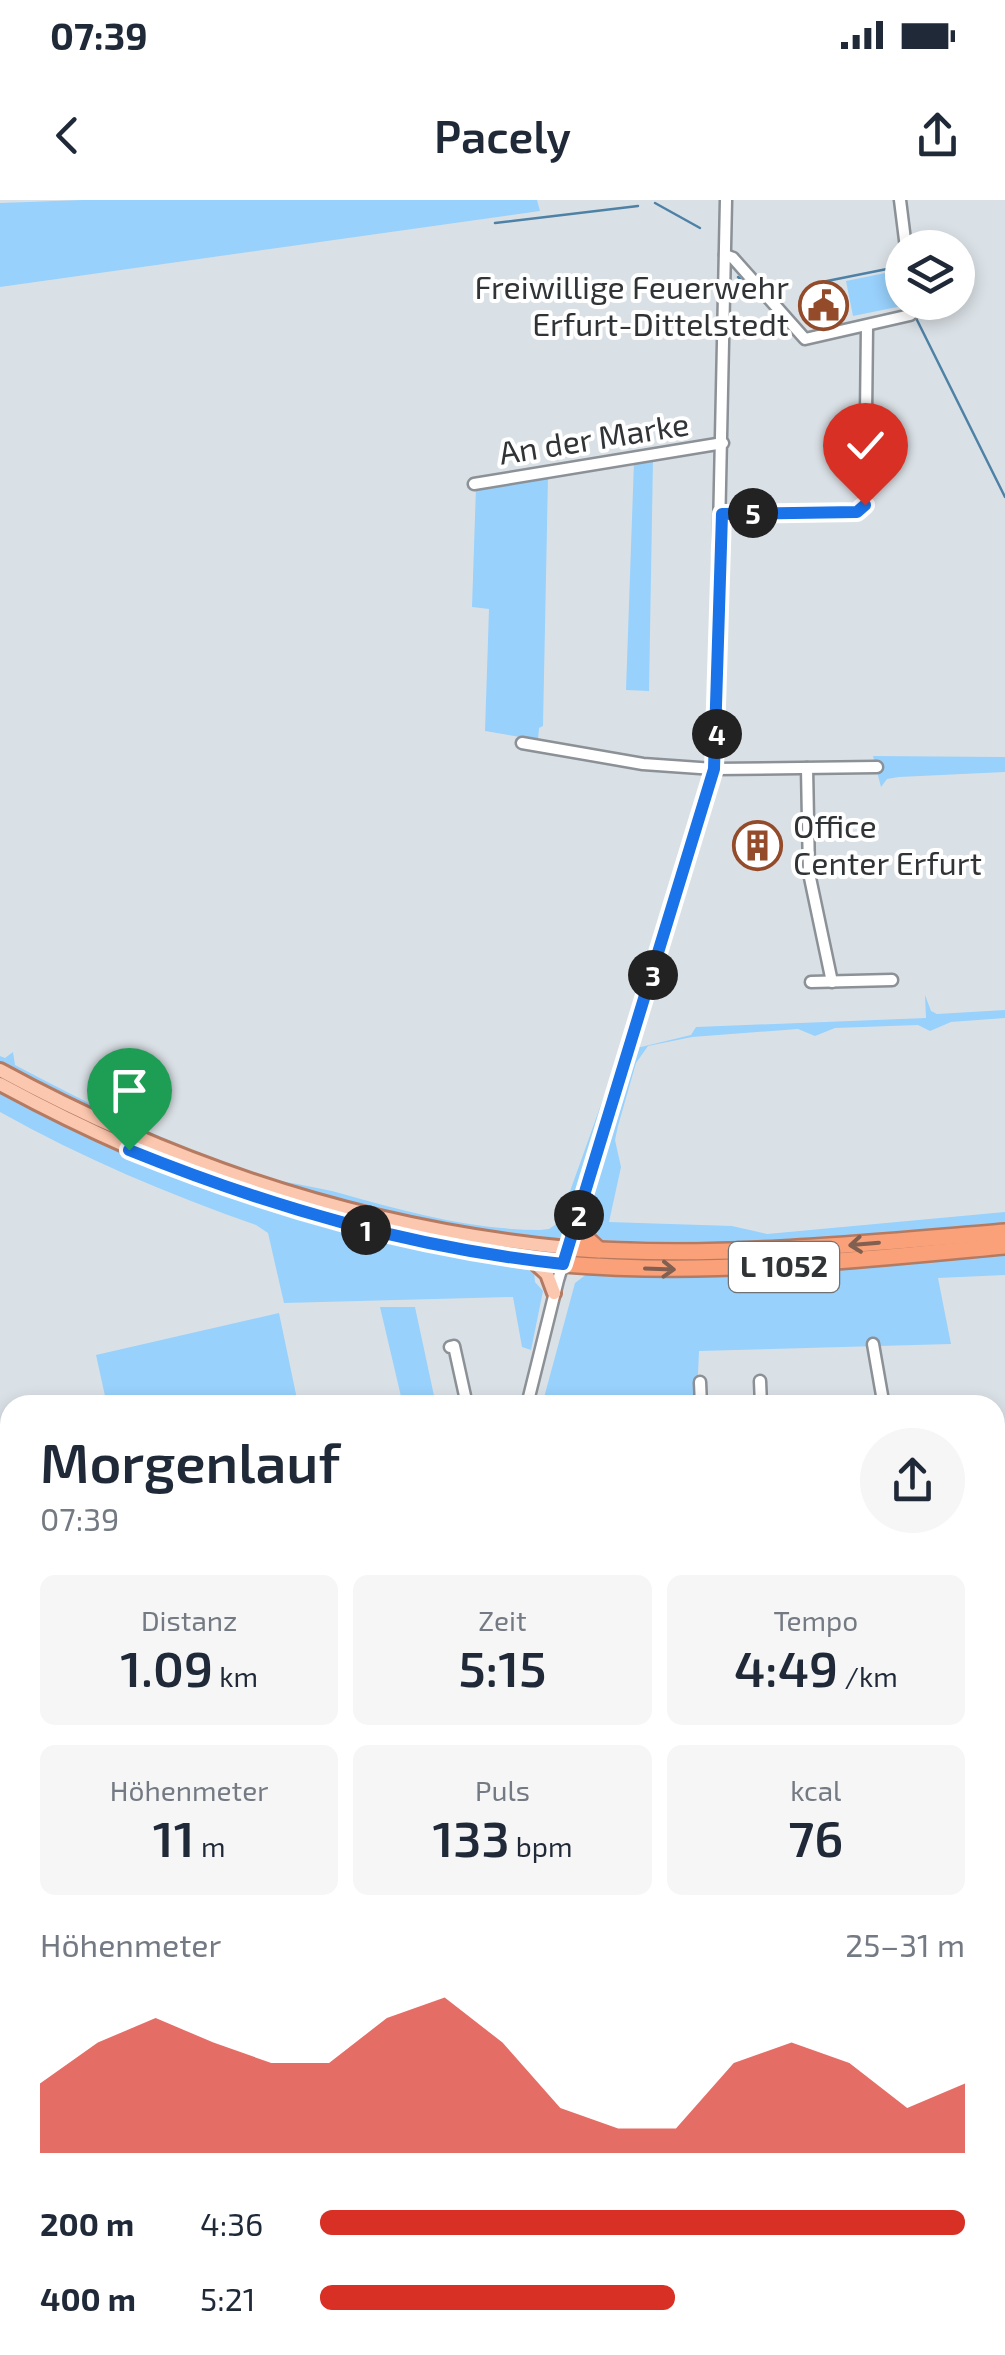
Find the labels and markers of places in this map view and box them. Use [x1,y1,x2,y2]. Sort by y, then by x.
place label: Freiwillige Feuerwehr Erfurt-Dittelstedt [474,267,789,342]
public building icon: Freiwillige Feuerwehr Erfurt-Dittelstedt [798,280,850,332]
pin [823,403,908,506]
pin: 5 [728,488,778,538]
pin: 4 [692,709,742,759]
place label: Office Center Erfurt [793,806,982,881]
building icon: Office Center Erfurt [732,819,784,871]
pin: 3 [628,950,678,1000]
pin [87,1048,172,1151]
pin: 2 [554,1190,604,1240]
pin: 1 [341,1205,391,1255]

